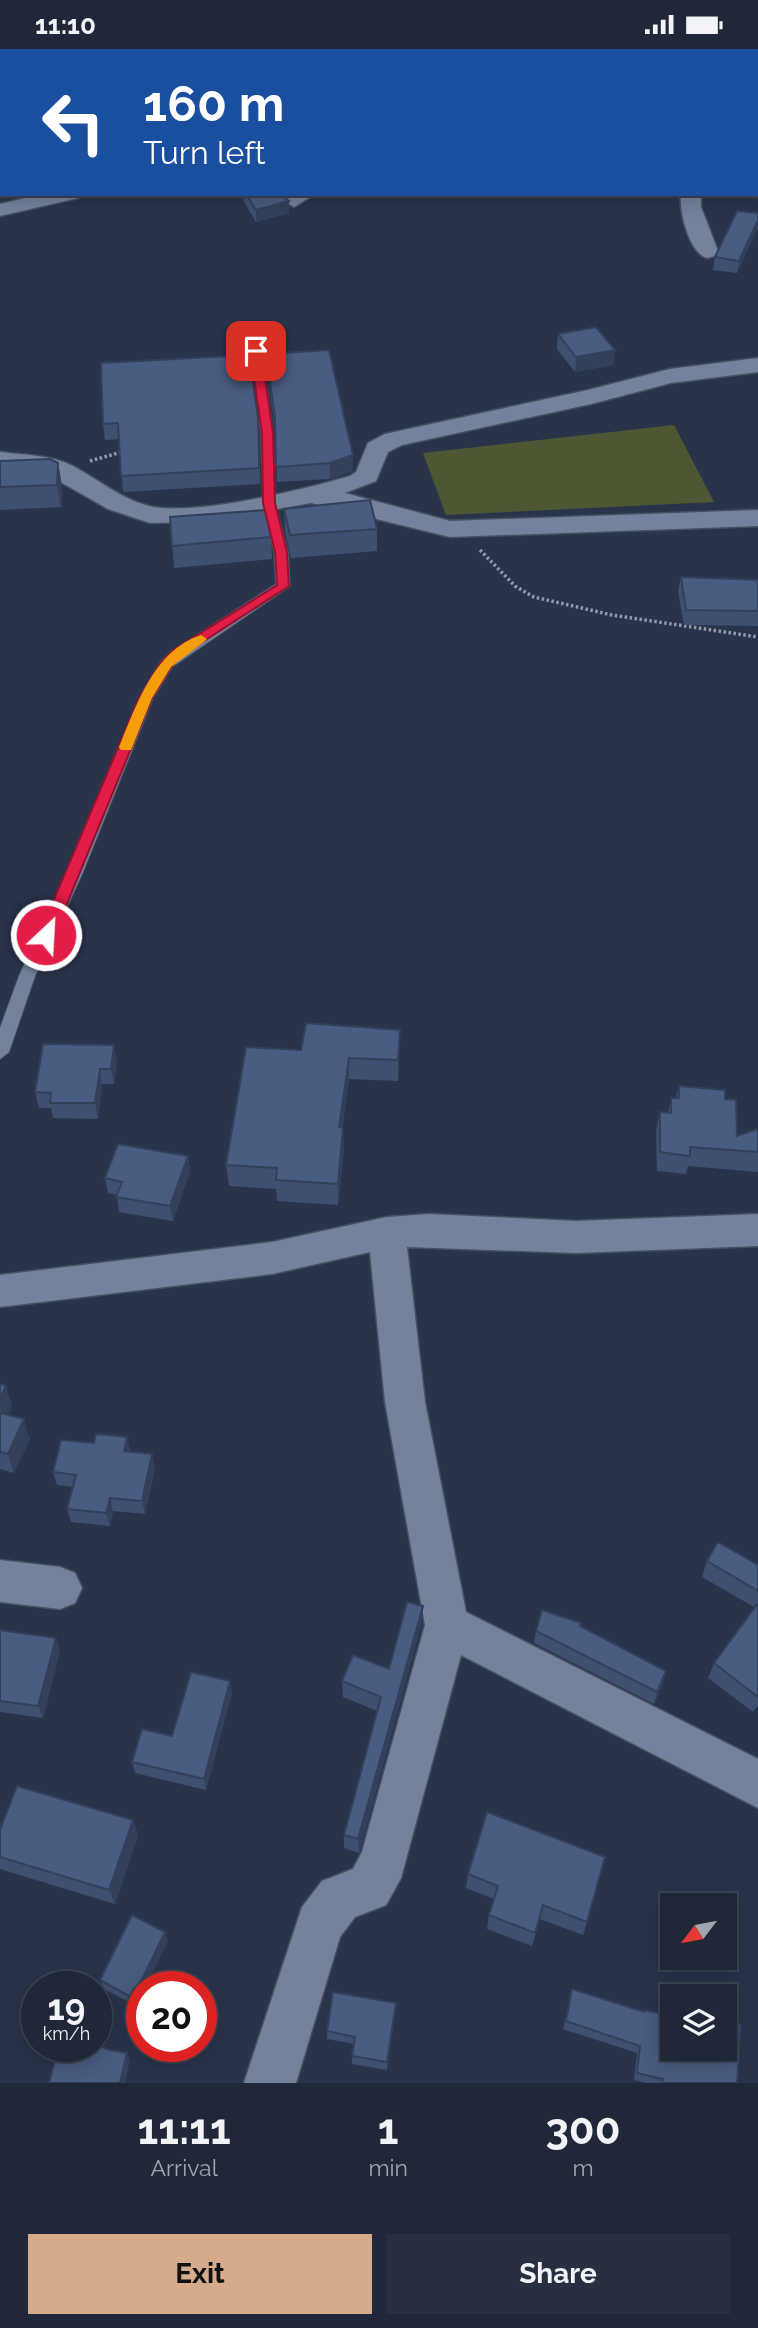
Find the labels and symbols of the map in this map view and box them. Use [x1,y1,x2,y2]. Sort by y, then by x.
pin [226,321,286,381]
position arrow [9,898,83,972]
north arrow [660,1893,737,1971]
speed limit sign: 20 [126,1971,217,2062]

